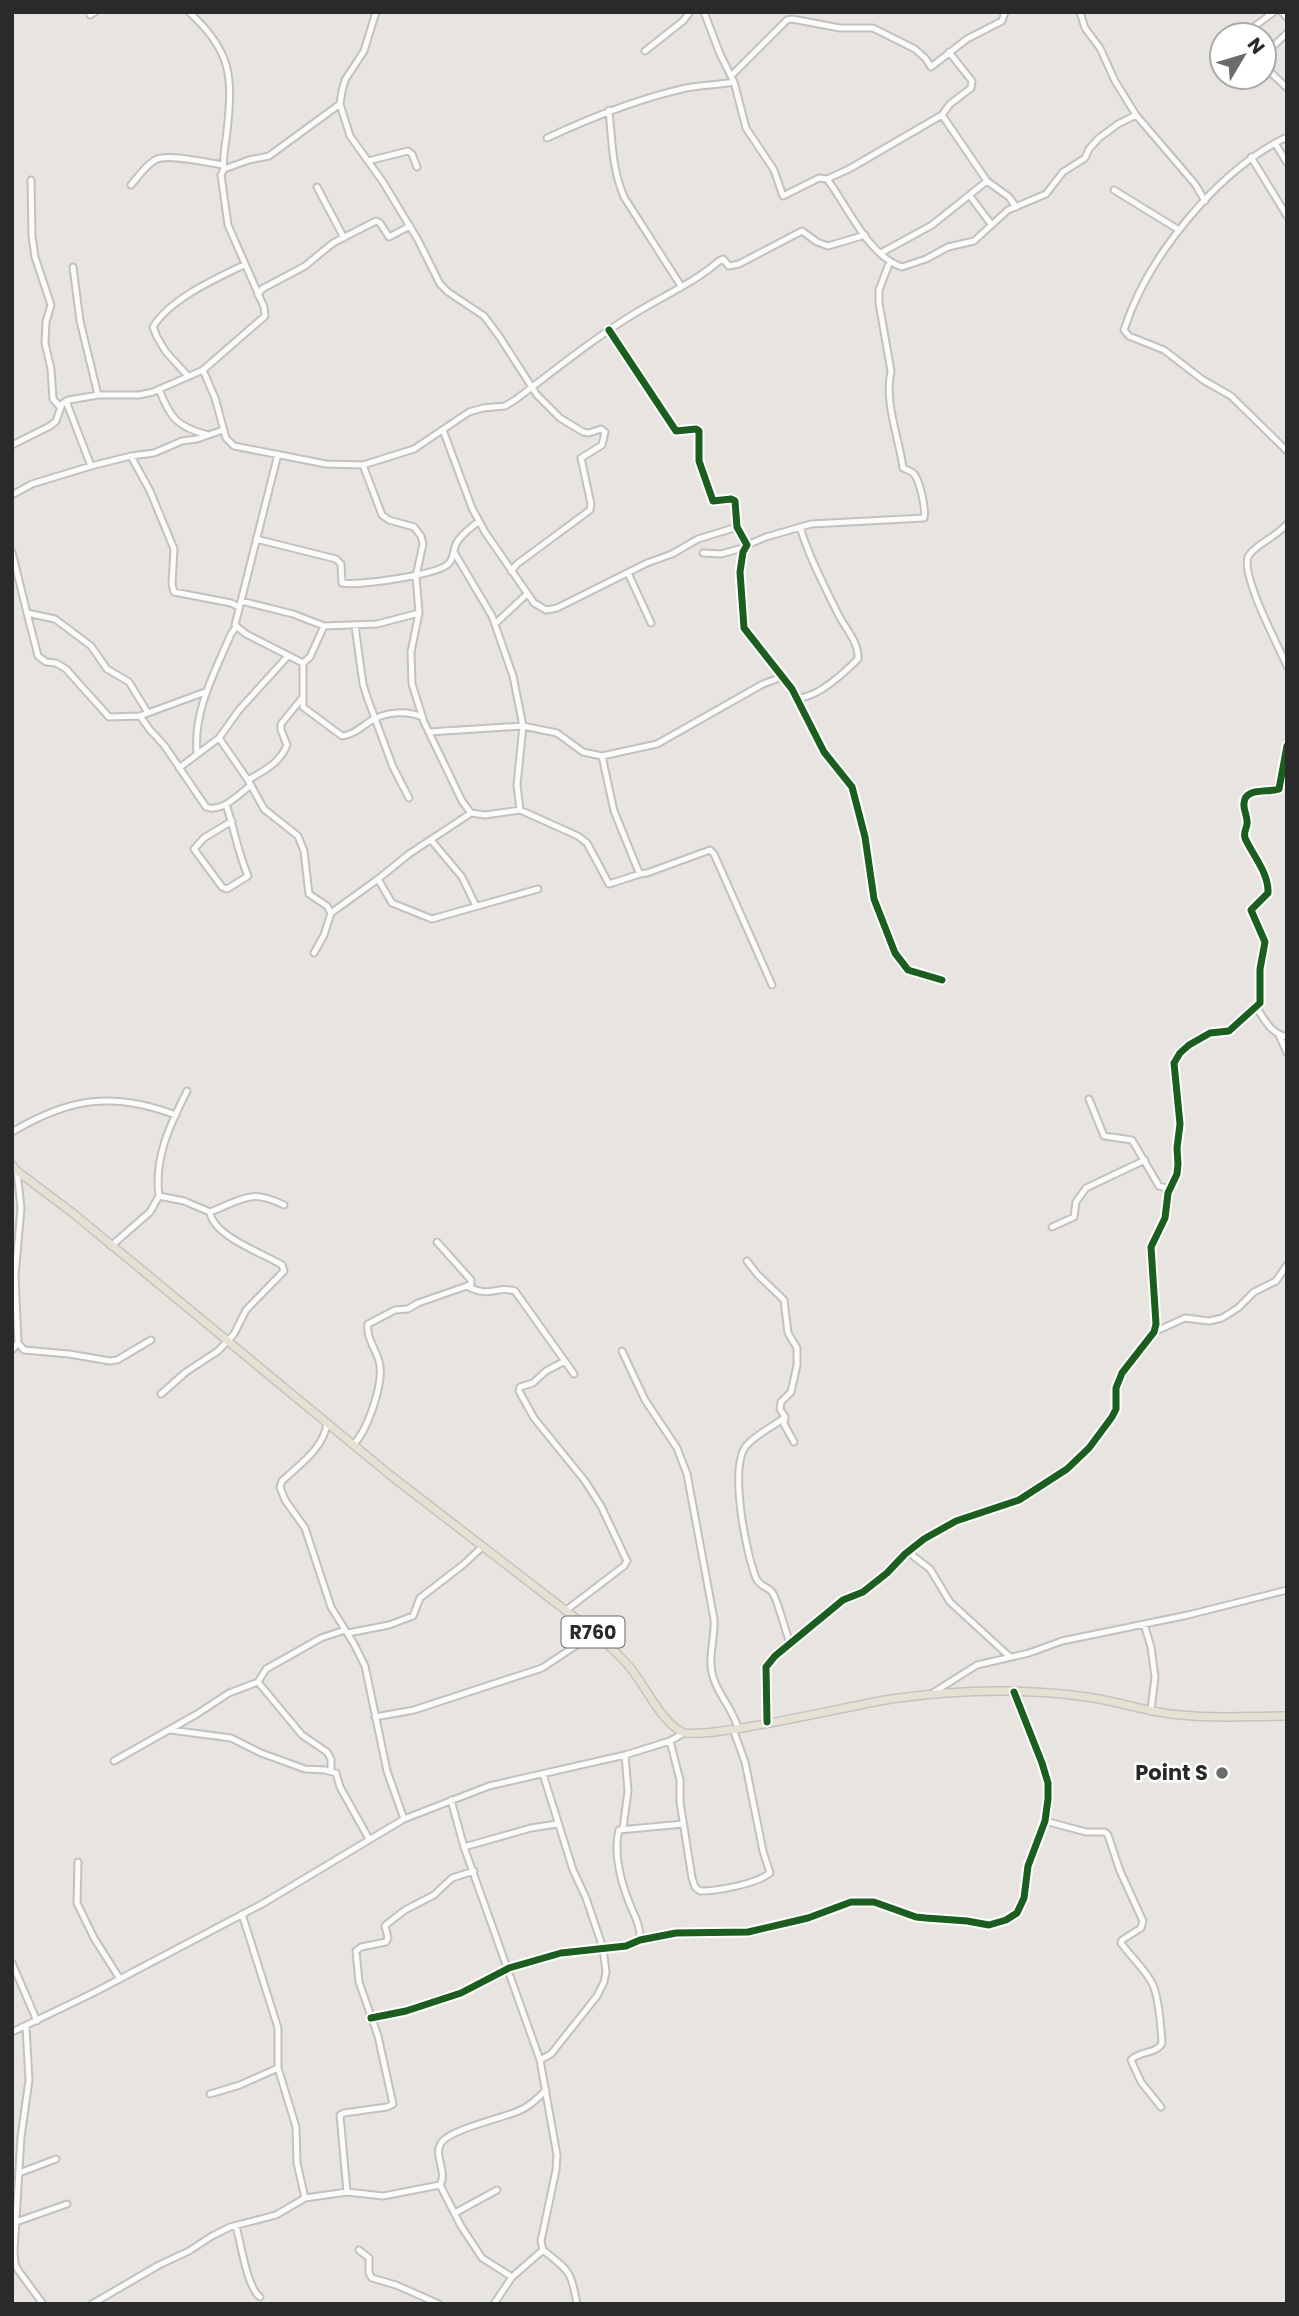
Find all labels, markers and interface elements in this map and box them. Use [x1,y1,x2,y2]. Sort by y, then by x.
north arrow [1208,21,1278,91]
text: N [1241,32,1271,60]
road number: R760 [562,1616,624,1648]
place label: Point S [1135,1758,1208,1787]
marker: Point S [1214,1765,1230,1781]

